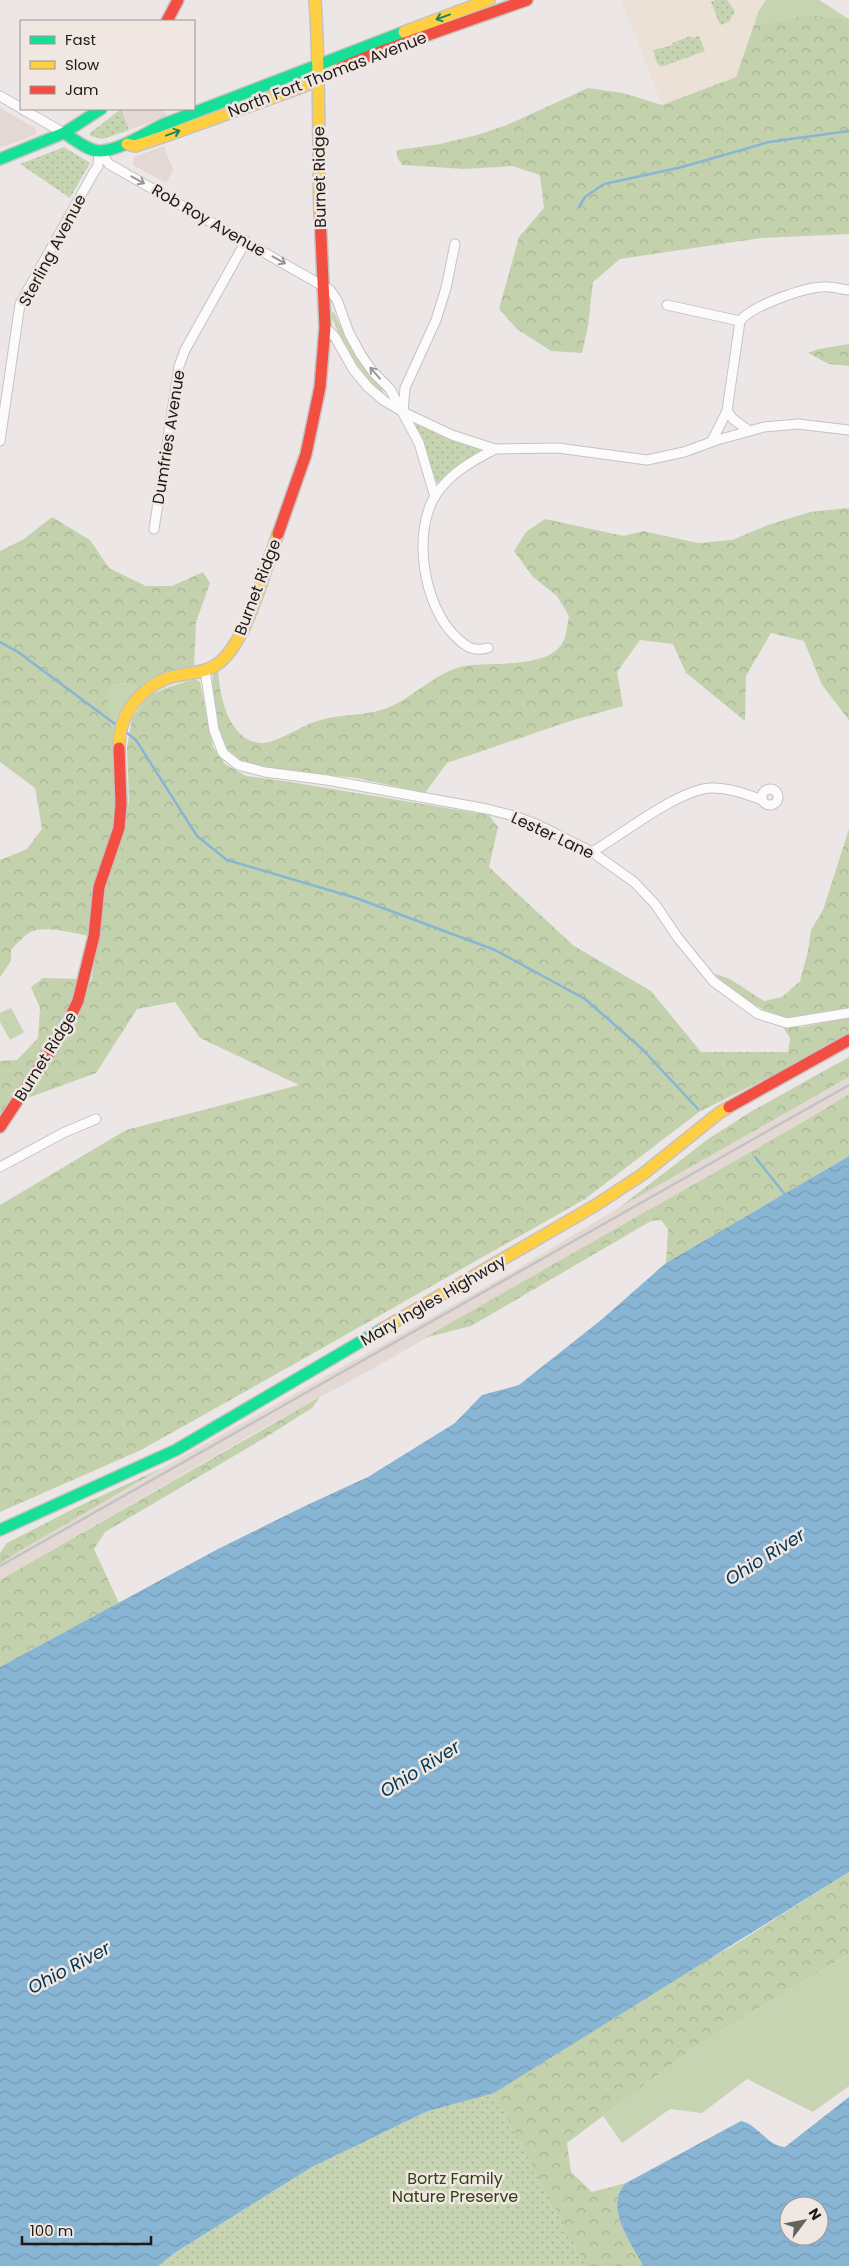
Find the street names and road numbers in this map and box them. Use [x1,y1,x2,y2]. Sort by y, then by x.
street label: North Fort Thomas Avenue [224,26,430,123]
street label: Burnet Ridge [307,126,332,228]
street label: Rob Roy Avenue [147,178,270,263]
street label: Sterling Avenue [13,190,92,311]
street label: Dumfries Avenue [147,368,190,506]
street label: Burnet Ridge [229,536,286,639]
street label: Lester Lane [508,806,598,865]
street label: Burnet Ridge [9,1007,82,1105]
street label: Mary Ingles Highway [356,1249,510,1351]

